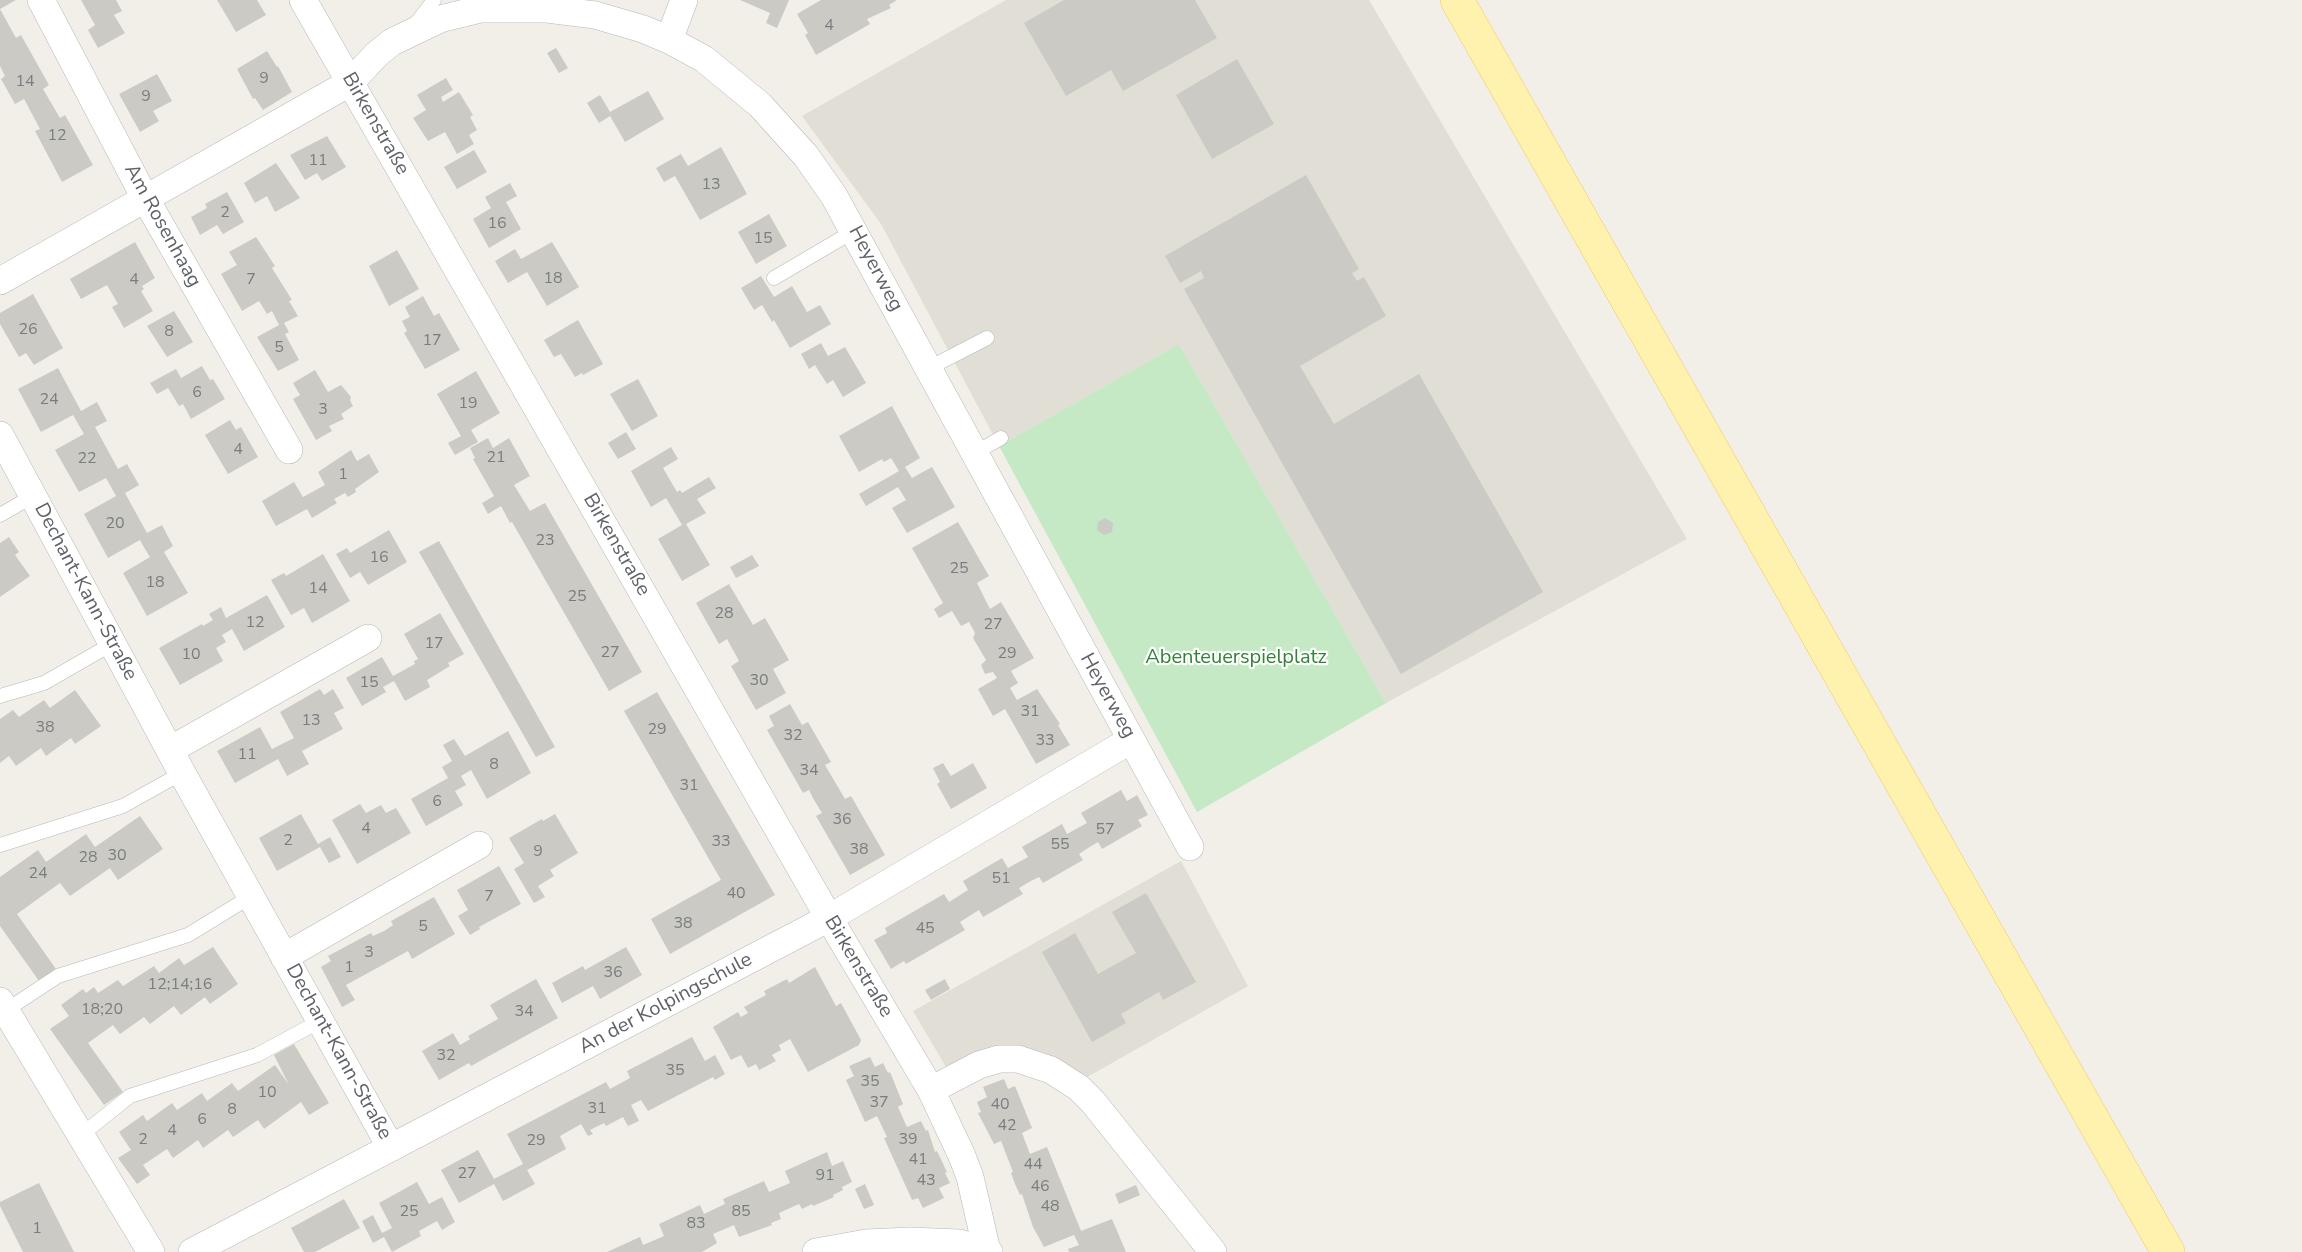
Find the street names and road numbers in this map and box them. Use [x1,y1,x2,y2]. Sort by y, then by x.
street label: Birkenstraße [336,69,414,179]
street label: Am Rosenhaag [118,160,206,292]
street label: Heyerweg [843,222,907,316]
street label: Birkenstraße [577,490,655,600]
street label: Dechant-Kann-Straße [28,499,142,685]
street label: Heyerweg [1074,649,1140,743]
street label: Birkenstraße [818,912,898,1022]
street label: An der Kolpingschule [575,948,757,1060]
street label: Dechant-Kann-Straße [280,960,396,1144]

